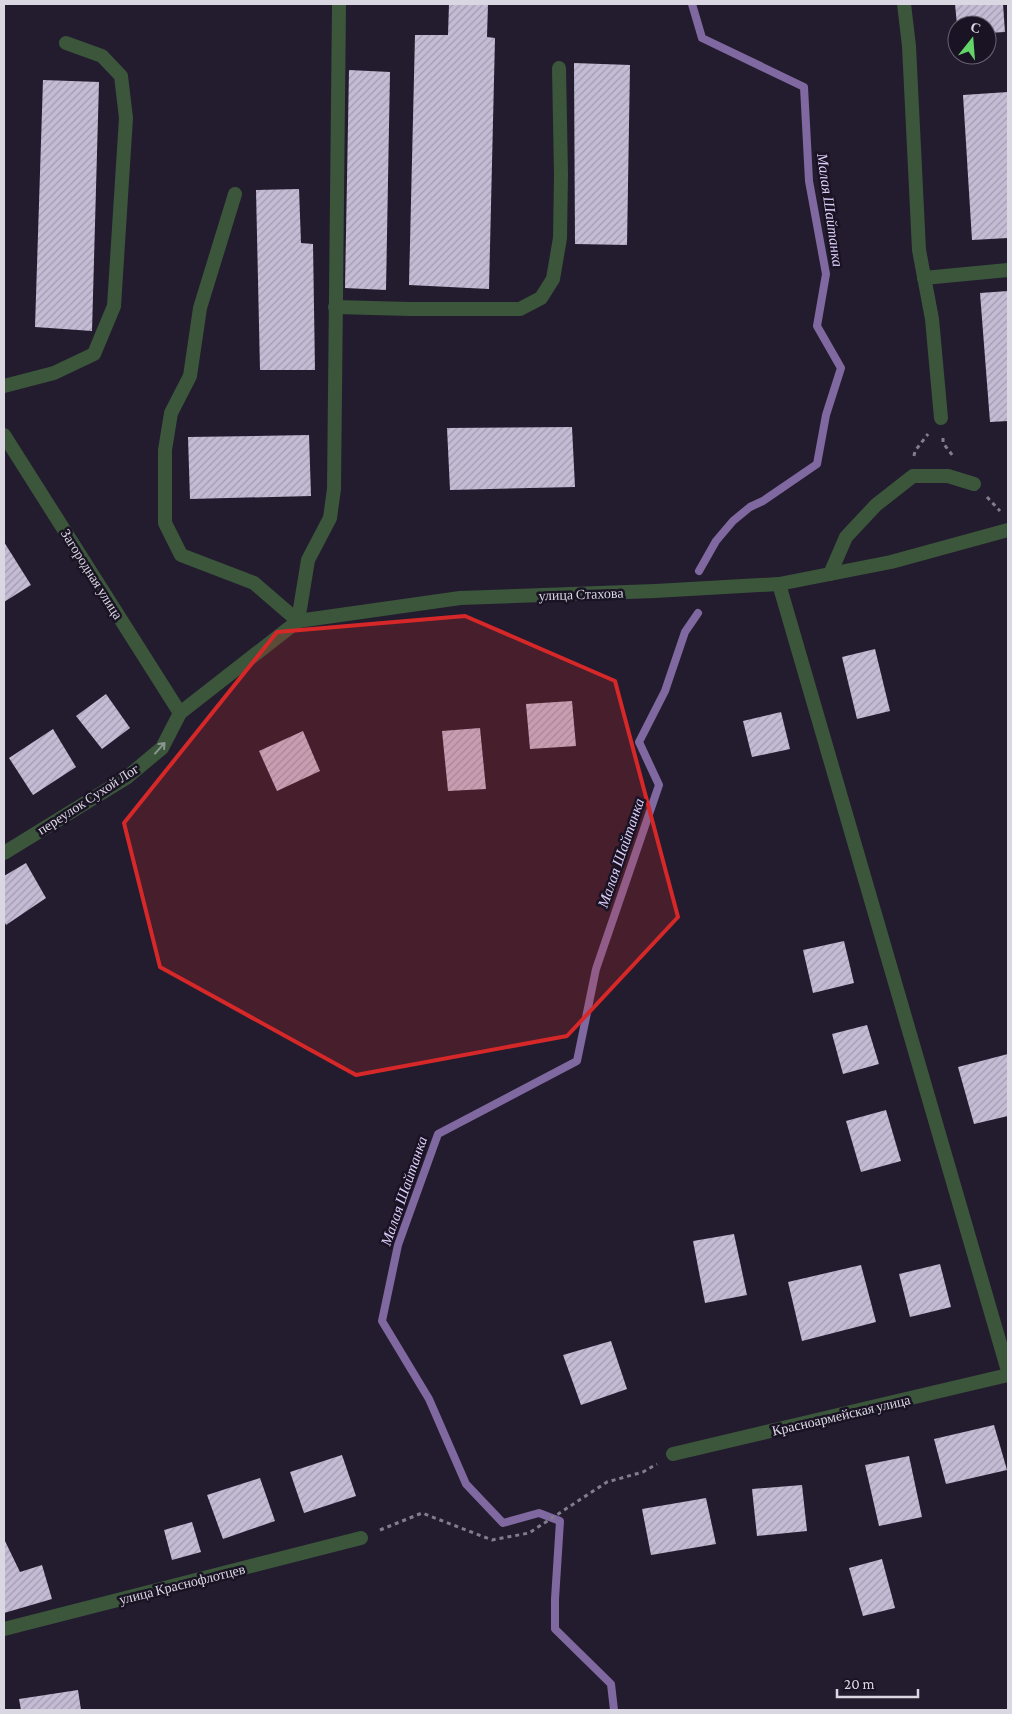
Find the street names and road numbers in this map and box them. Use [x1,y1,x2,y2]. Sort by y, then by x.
street label: Загородная улица [58,526,127,623]
street label: улица Стахова [538,584,625,603]
street label: переулок Сухой Лог [34,760,142,838]
street label: Красноармейская улица [770,1391,912,1439]
street label: улица Краснофлотцев [117,1560,247,1607]

